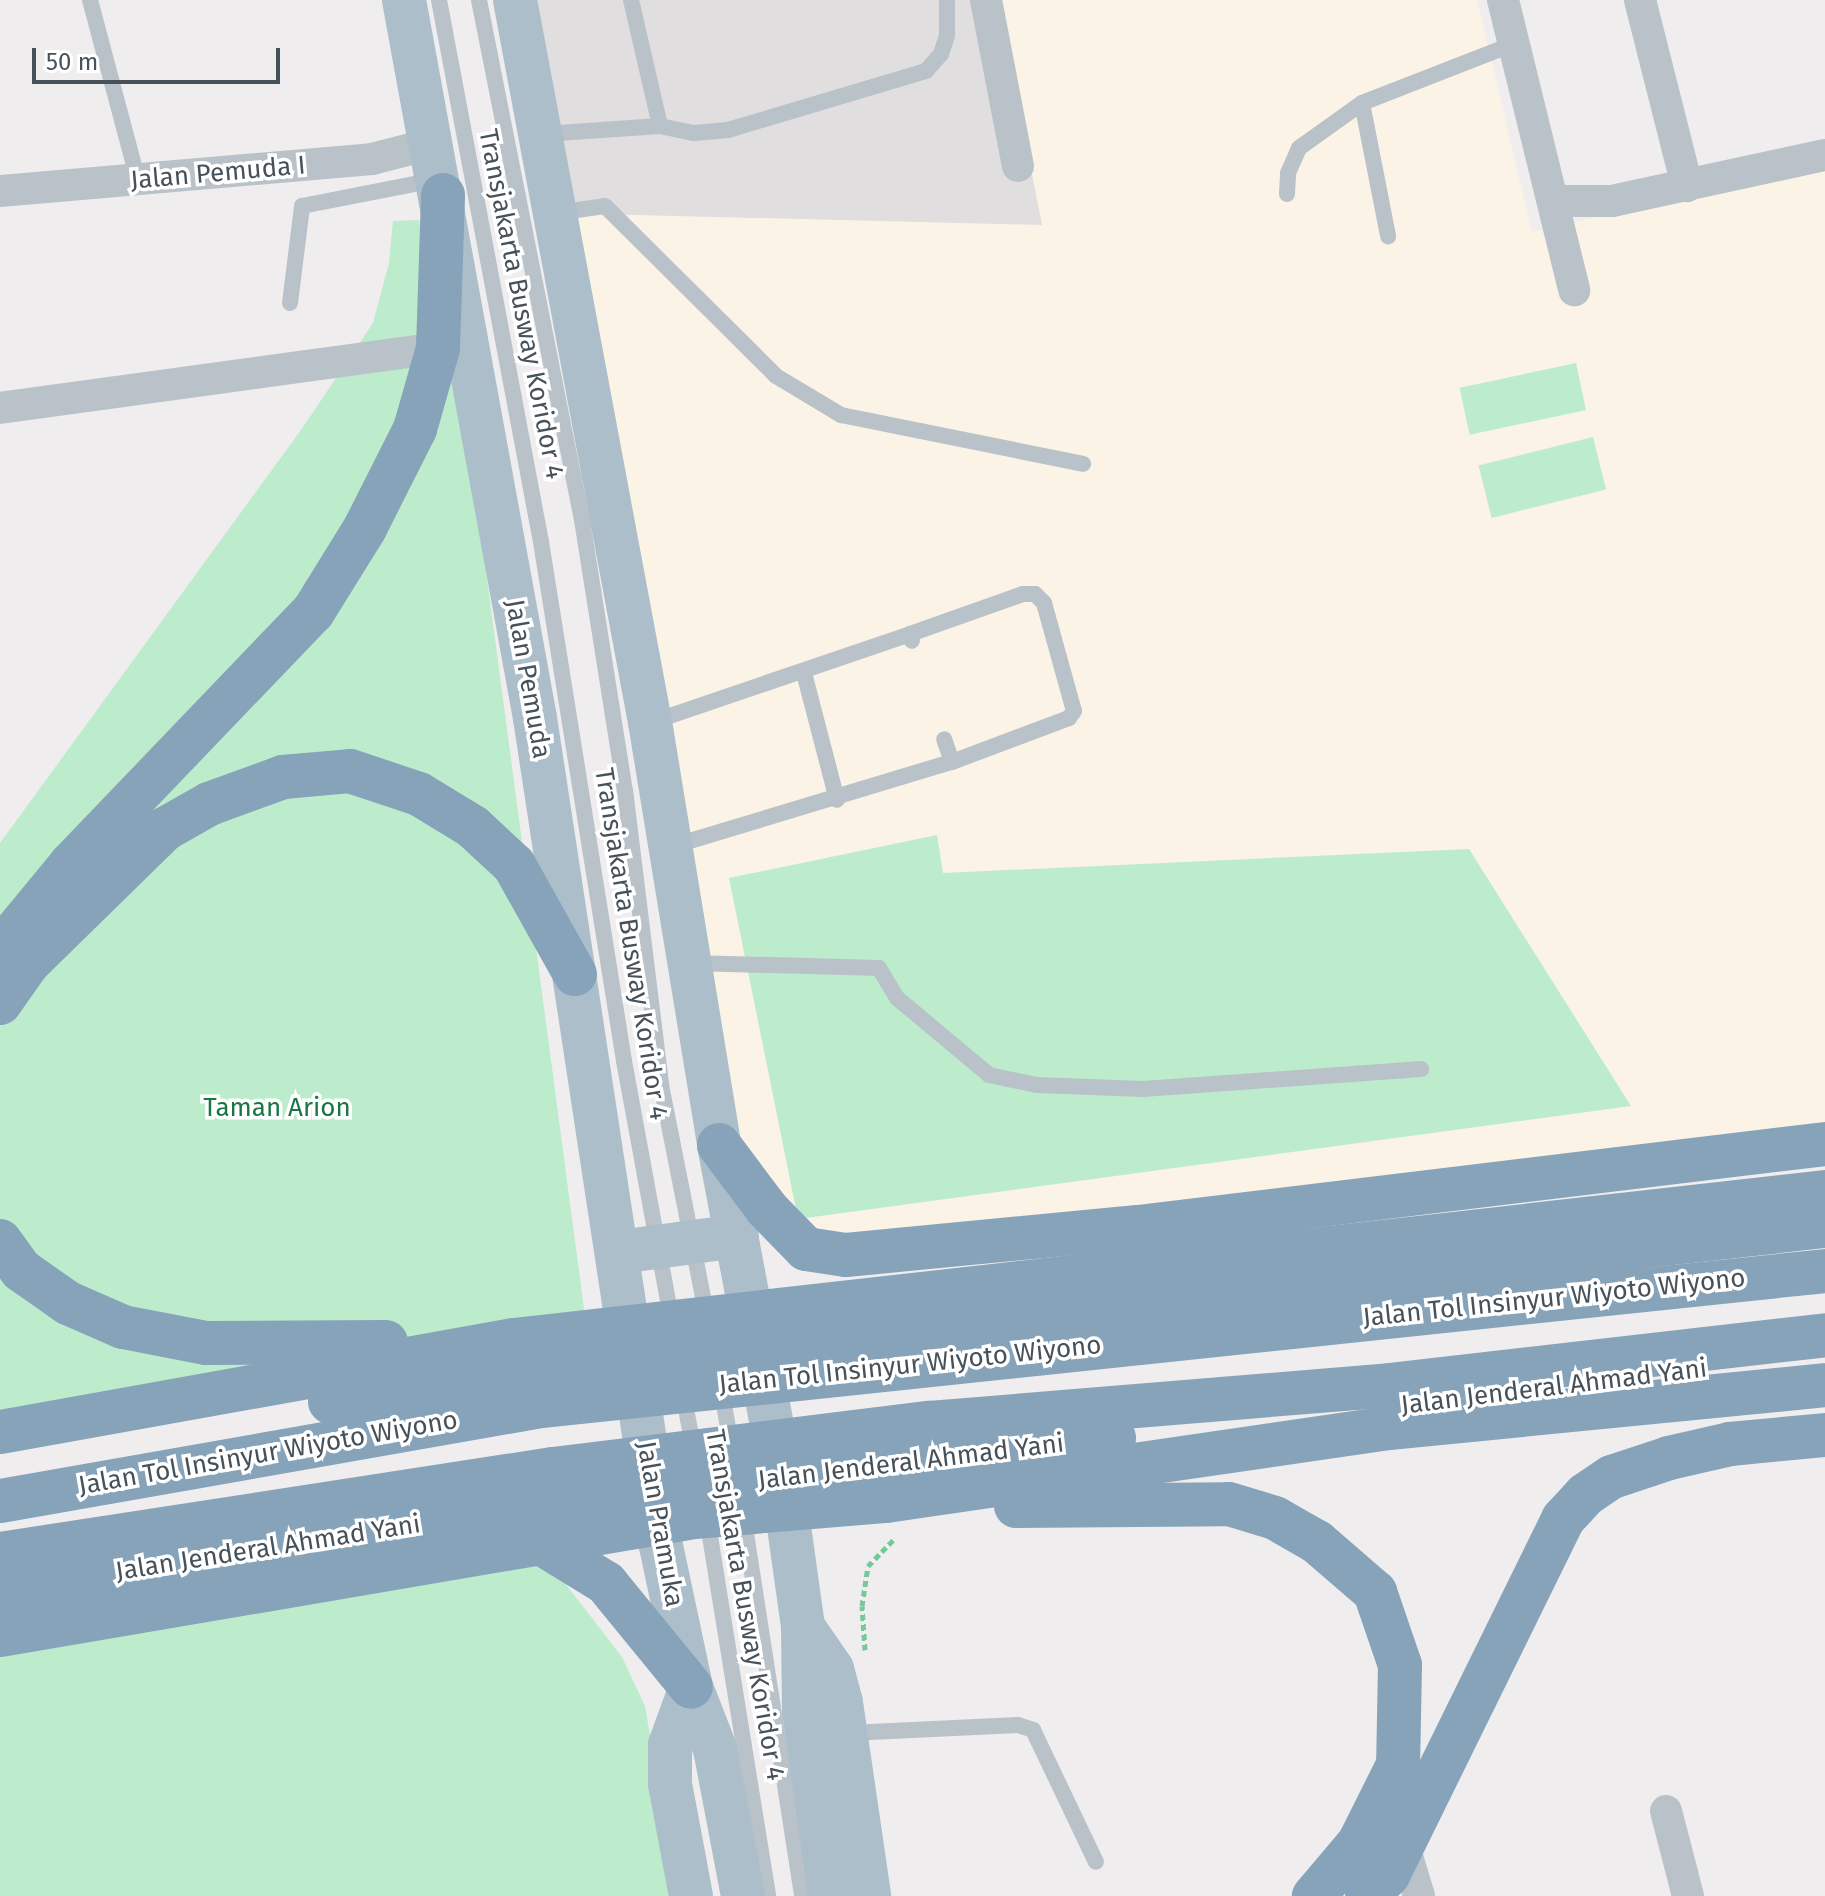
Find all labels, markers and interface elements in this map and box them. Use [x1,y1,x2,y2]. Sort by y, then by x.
scale bar [36,32,284,82]
text: 50 m [46,48,98,76]
street label: Transjakarta Busway Koridor 4 [472,126,570,482]
street label: Jalan Pemuda I [129,150,307,196]
street label: Jalan Pemuda [499,597,557,761]
street label: Transjakarta Busway Koridor 4 [588,766,674,1122]
park label: Taman Arion [203,1092,351,1124]
street label: Jalan Tol Insinyur Wiyoto Wiyono [1361,1262,1747,1334]
street label: Jalan Tol Insinyur Wiyoto Wiyono [717,1329,1103,1401]
street label: Jalan Jenderal Ahmad Yani [1399,1353,1709,1421]
street label: Jalan Tol Insinyur Wiyoto Wiyono [76,1404,460,1502]
street label: Transjakarta Busway Koridor 4 [699,1427,791,1783]
street label: Jalan Jenderal Ahmad Yani [756,1428,1066,1496]
street label: Jalan Pramuka [630,1439,690,1609]
street label: Jalan Jenderal Ahmad Yani [113,1508,423,1588]

